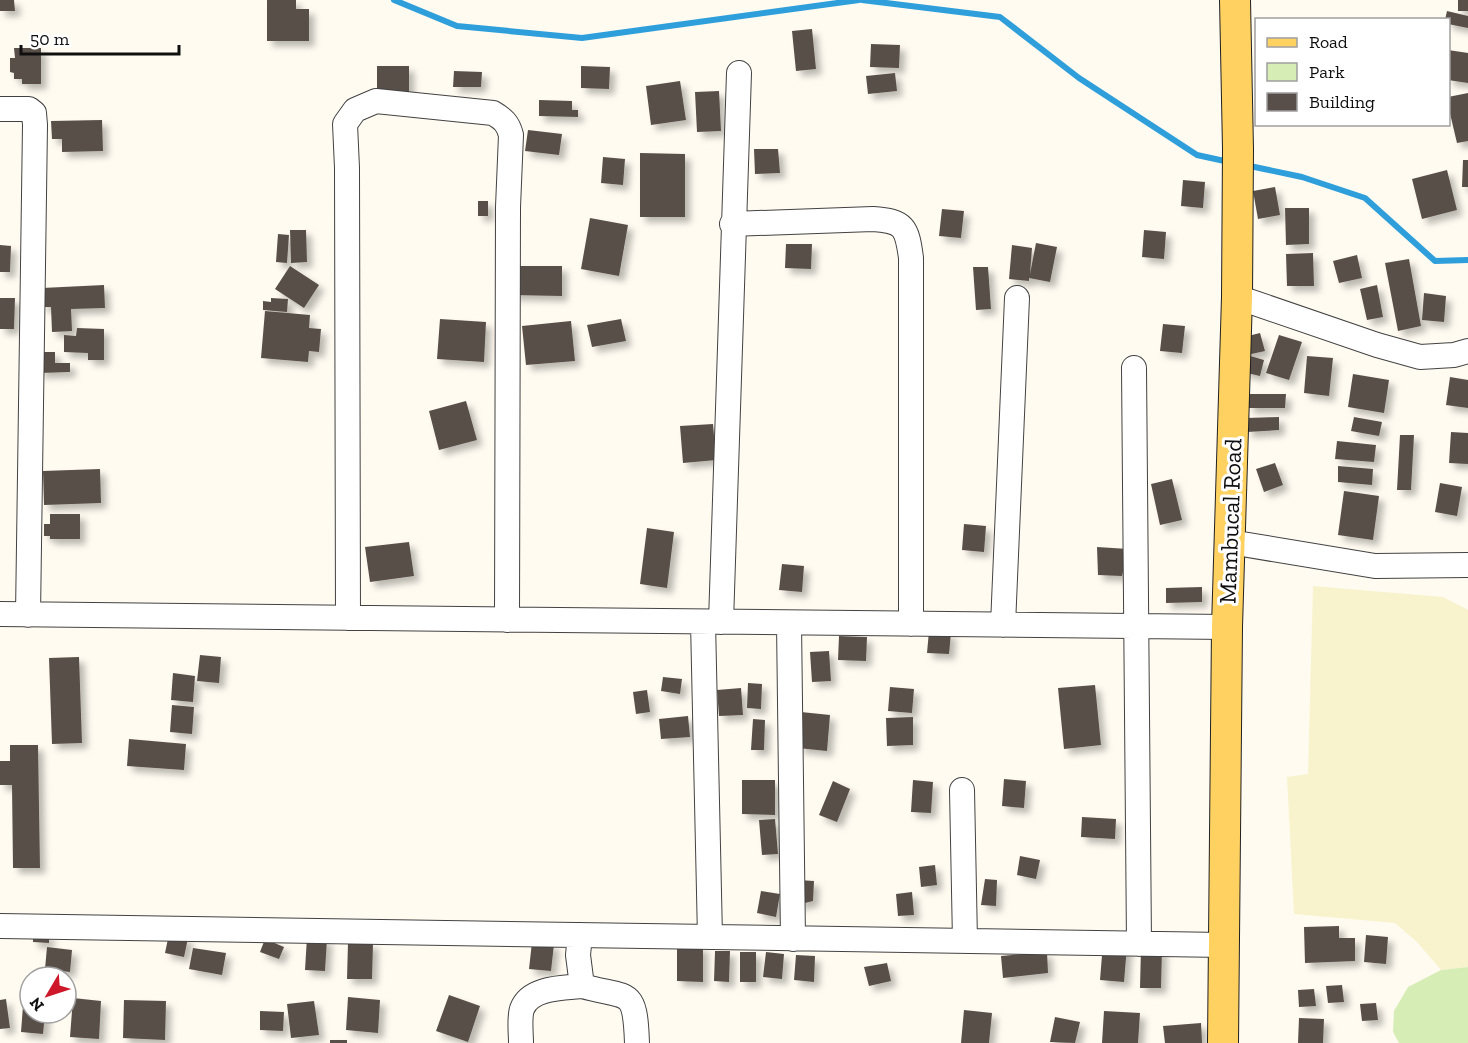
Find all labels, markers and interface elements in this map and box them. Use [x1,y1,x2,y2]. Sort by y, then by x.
scale bar [21,18,178,56]
legend [1255,18,1450,126]
text: 50 m [30,28,70,50]
text: Road [1309,31,1348,53]
text: Park [1309,61,1345,83]
text: Building [1309,91,1375,113]
street label: Mambucal Road [1213,438,1247,604]
north arrow [18,965,78,1025]
text: N [26,993,48,1015]

